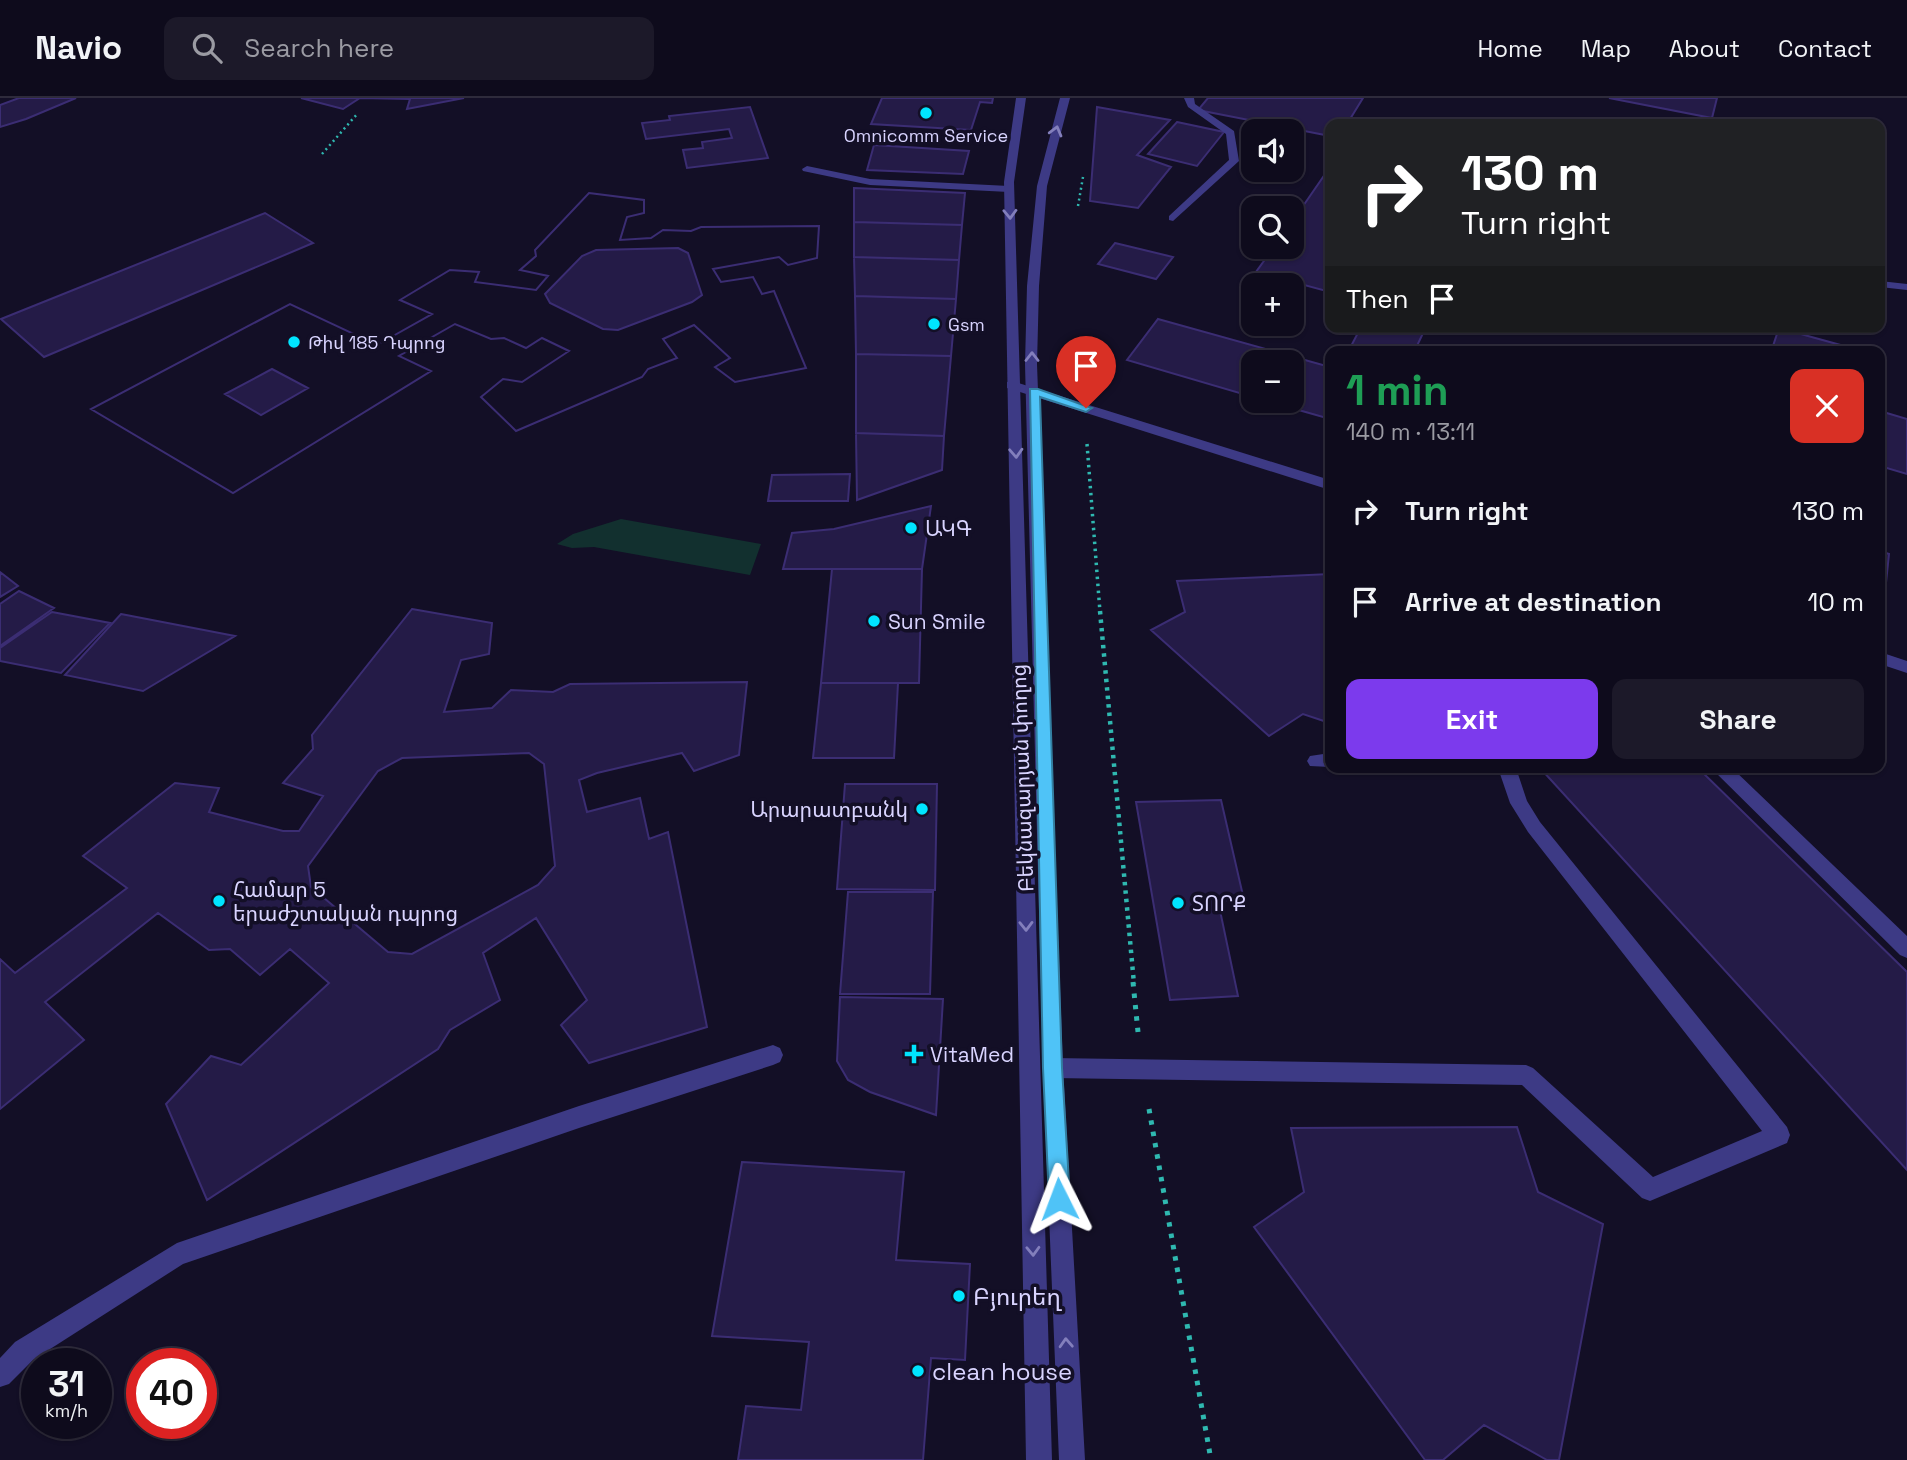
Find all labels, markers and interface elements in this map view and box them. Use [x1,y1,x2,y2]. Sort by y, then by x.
search box [164,17,654,80]
text: Navio [35,27,122,69]
icon: search [188,29,226,67]
text: Search here [244,31,394,65]
text: Home [1477,33,1543,64]
text: Map [1581,33,1631,64]
text: About [1669,33,1740,64]
text: Contact [1778,33,1872,64]
marker: Omnicomm Service [918,105,934,121]
map controls [1241,119,1304,413]
button: sound [1241,119,1304,182]
place label: Omnicomm Service [844,124,1008,147]
one-way arrow [1048,125,1062,137]
text: 130 m [1461,142,1599,204]
icon: right [1346,147,1437,238]
button: search [1241,196,1304,259]
text: Turn right [1461,203,1611,243]
one-way arrow [1002,210,1018,220]
button: + [1241,273,1304,336]
icon: arrive [1423,280,1461,318]
text: Then [1346,282,1409,316]
place label: Gsm [948,313,985,336]
marker: Gsm [926,316,942,332]
place label: Թիվ 185 Դպրոց [308,331,445,354]
marker: Թիվ 185 Դպրոց [286,334,302,350]
pin [1056,336,1116,408]
icon: arrive [1067,347,1105,385]
button: − [1241,350,1304,413]
one-way arrow [1024,351,1040,361]
text: 1 min [1346,364,1449,417]
button: close [1790,369,1864,443]
text: 140 m · 13:11 [1346,417,1475,447]
one-way arrow [1008,448,1023,459]
icon: right [1346,492,1384,530]
text: Turn right [1405,494,1529,528]
text: 130 m [1792,494,1864,528]
place label: ԱԿԳ [925,515,972,542]
marker: ԱԿԳ [903,520,919,536]
icon: arrive [1346,583,1384,621]
text: Arrive at destination [1405,585,1662,619]
text: 10 m [1807,585,1864,619]
place label: Sun Smile [888,608,986,635]
marker: Sun Smile [866,613,882,629]
street label: Բեկնազարյան փողոց [1005,664,1039,892]
button: Exit [1346,679,1598,759]
button: Share [1612,679,1864,759]
place label: Արարատբանկ [750,796,908,823]
marker: Արարատբանկ [914,801,930,817]
place label: Համար 5 երաժշտական դպրոց [233,876,458,927]
place label: ՏՈՐՔ [1192,890,1246,917]
marker: Համար 5 երաժշտական դպրոց [211,893,227,909]
marker: ՏՈՐՔ [1170,895,1186,911]
one-way arrow [1018,920,1033,931]
place label: VitaMed [930,1041,1014,1068]
marker: VitaMed [904,1044,924,1064]
position arrow [1022,1162,1096,1236]
one-way arrow [1025,1246,1041,1257]
place label: Բյուրեղ [973,1281,1062,1312]
marker: Բյուրեղ [951,1288,967,1304]
one-way arrow [1059,1337,1074,1348]
speed limit sign: 40 [126,1348,217,1439]
place label: clean house [932,1356,1072,1387]
text: 31 [48,1362,85,1406]
marker: clean house [910,1363,926,1379]
text: km/h [45,1399,88,1422]

